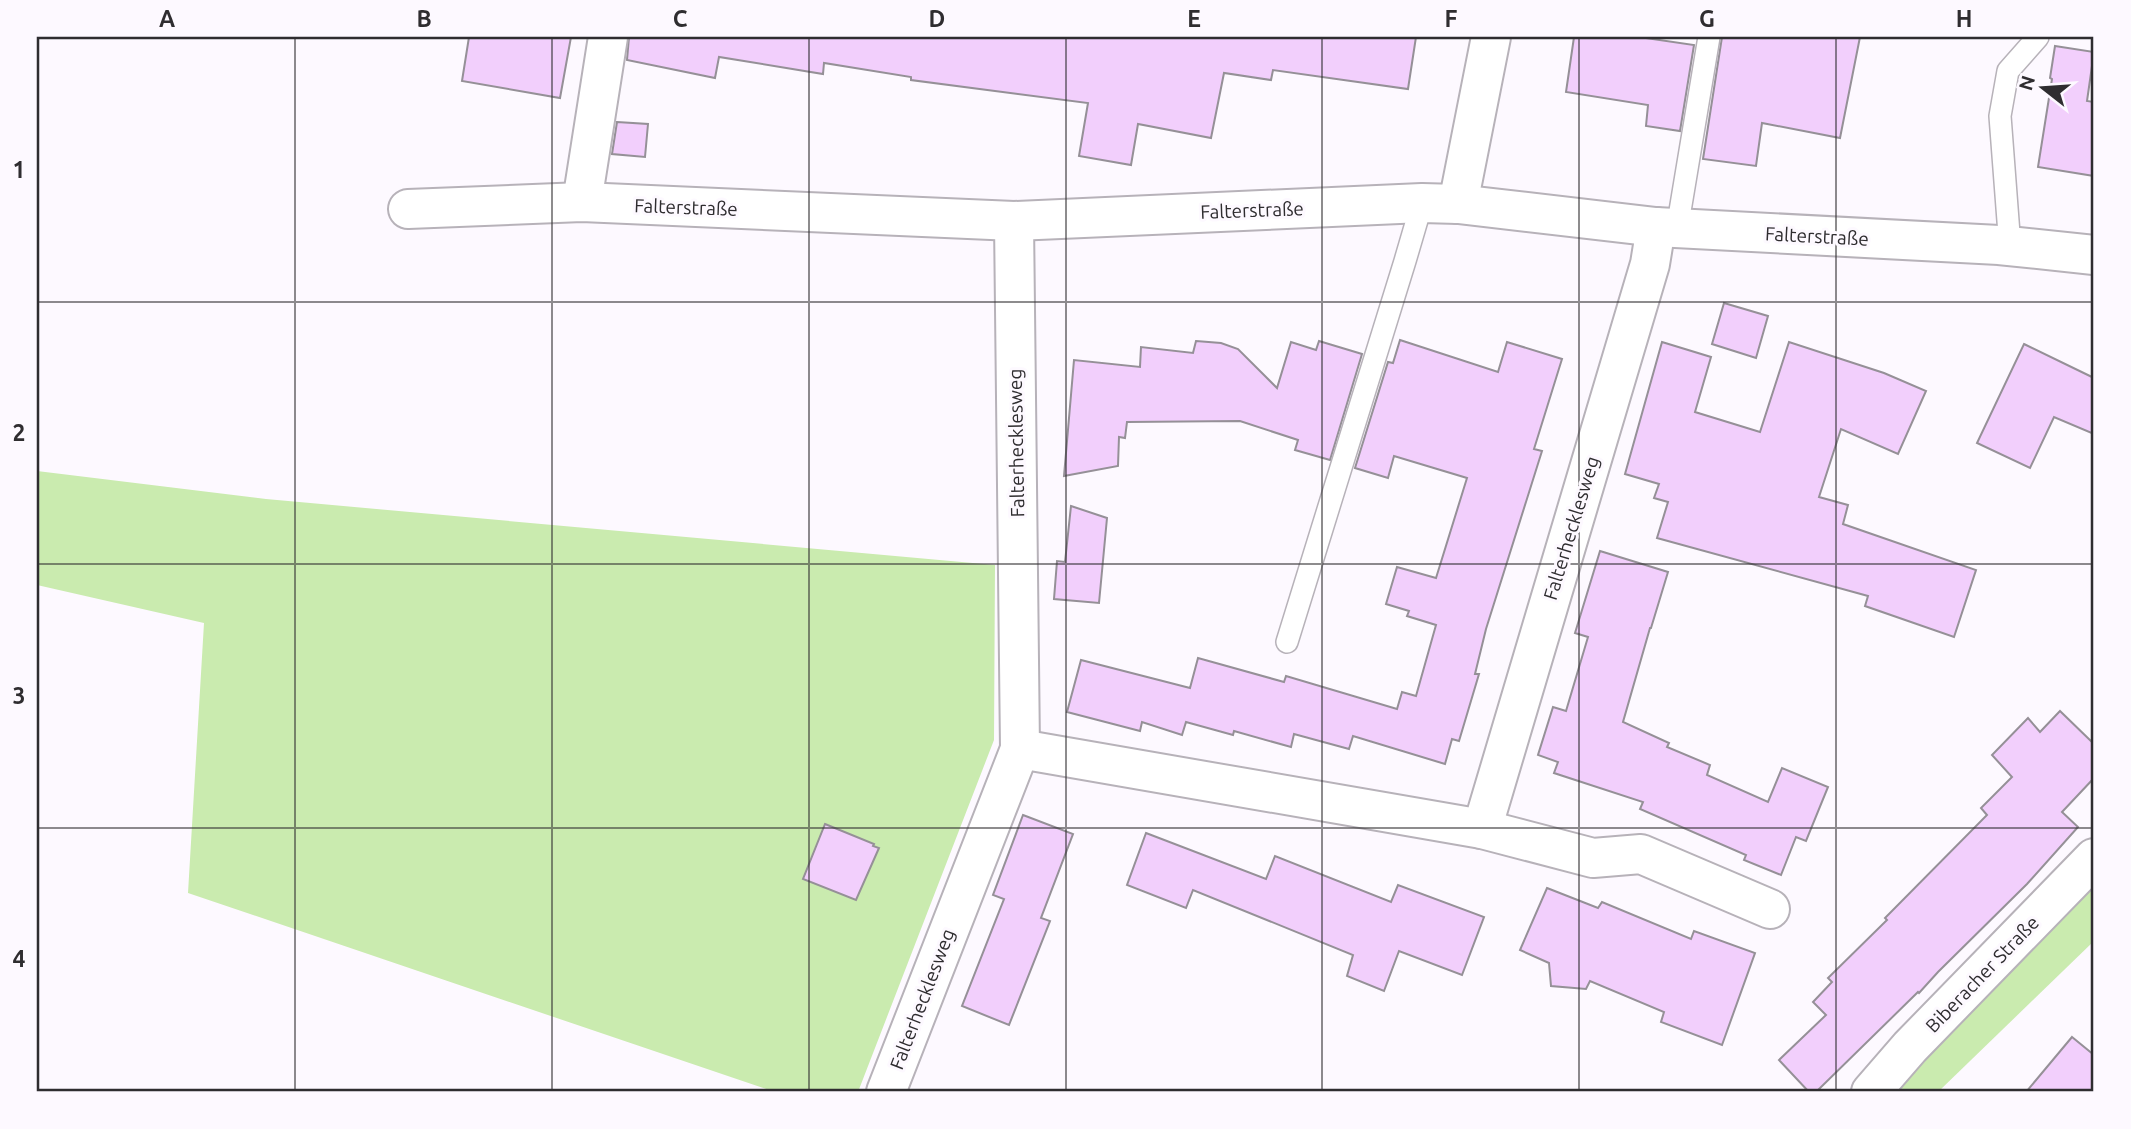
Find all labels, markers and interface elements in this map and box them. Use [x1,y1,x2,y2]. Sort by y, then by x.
text: A [159,6,175,31]
text: B [416,6,432,31]
text: C [673,6,688,31]
text: D [929,6,945,31]
text: E [1187,6,1201,31]
text: F [1445,6,1458,31]
text: G [1699,6,1715,31]
text: H [1956,6,1972,31]
north arrow [2008,52,2078,122]
text: N [2014,73,2039,93]
text: 1 [13,157,25,182]
street label: Falterstraße [634,194,738,220]
street label: Falterstraße [1200,197,1304,223]
street label: Falterstraße [1765,222,1869,250]
street label: Falterhecklesweg [1004,368,1028,518]
text: 2 [13,420,25,445]
street label: Falterhecklesweg [1539,454,1603,602]
text: 3 [13,683,25,708]
street label: Biberacher Straße [1921,911,2043,1037]
street label: Falterhecklesweg [885,926,959,1072]
text: 4 [13,946,26,971]

